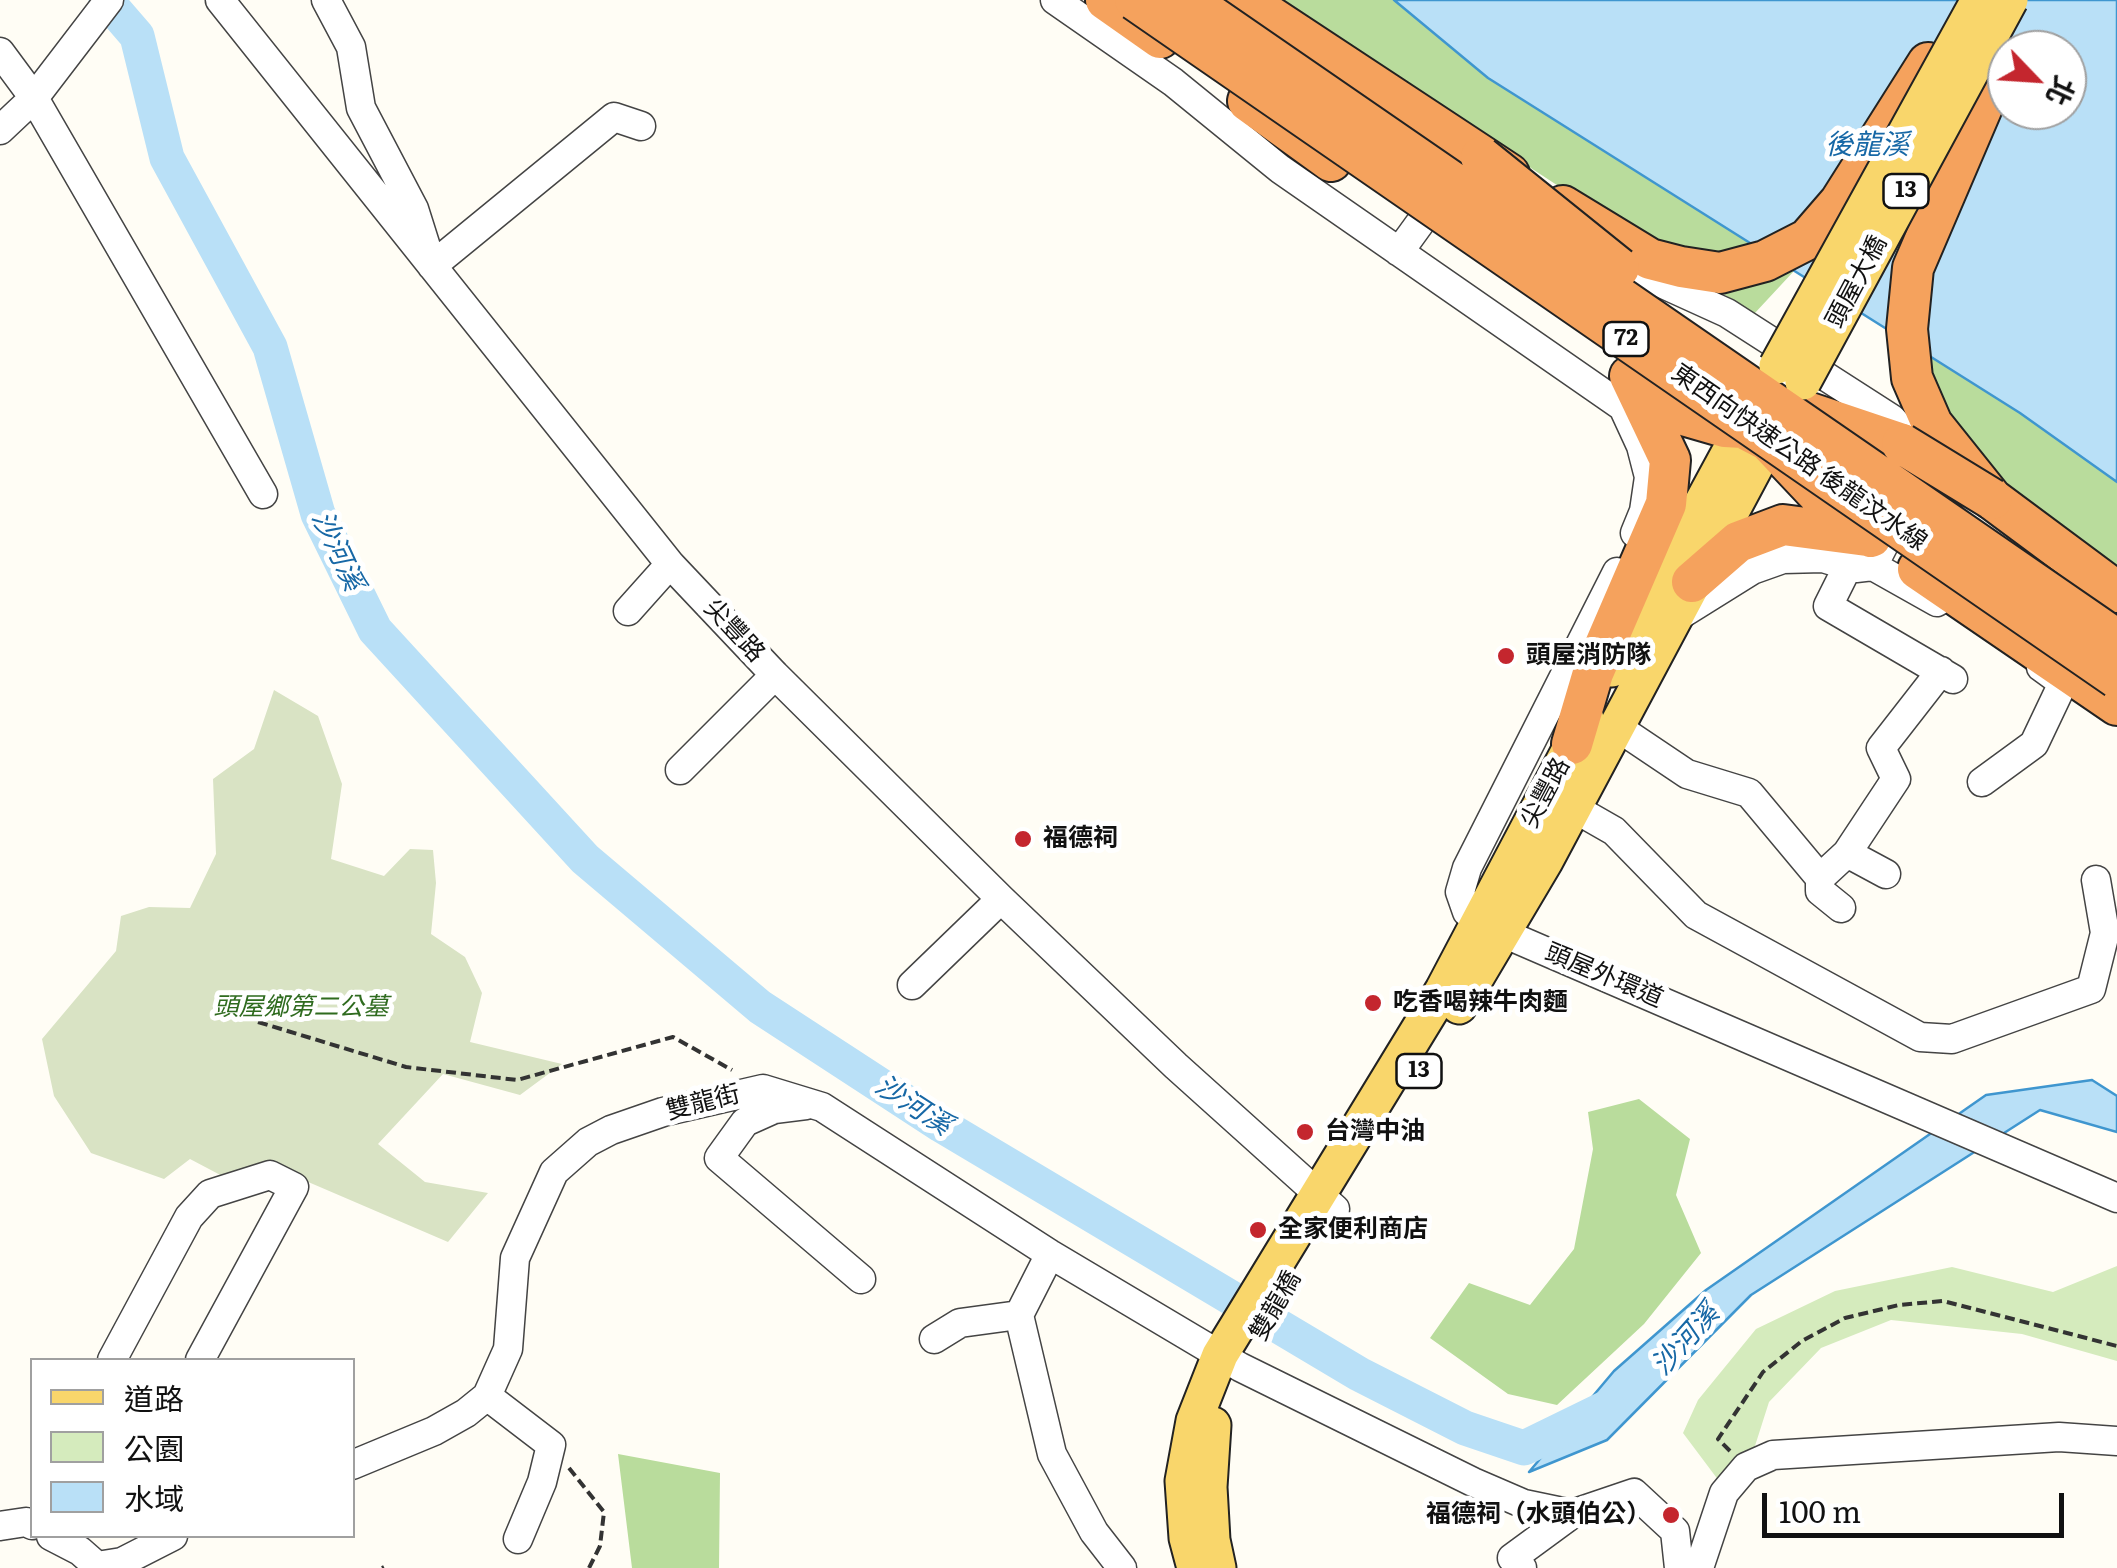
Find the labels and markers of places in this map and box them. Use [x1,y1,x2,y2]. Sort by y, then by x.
place label: 頭屋消防隊 [1526,641,1651,671]
marker: 頭屋消防隊 [1495,645,1517,667]
place label: 福德祠 [1043,824,1118,854]
marker: 福德祠 [1012,828,1034,850]
place label: 吃香喝辣牛肉麵 [1393,988,1568,1018]
marker: 吃香喝辣牛肉麵 [1362,992,1384,1014]
place label: 台灣中油 [1325,1117,1425,1147]
marker: 台灣中油 [1294,1121,1316,1143]
place label: 全家便利商店 [1278,1215,1428,1245]
marker: 全家便利商店 [1247,1219,1269,1241]
place label: 福德祠（水頭伯公） [1426,1500,1651,1530]
marker: 福德祠（水頭伯公） [1660,1504,1682,1526]

